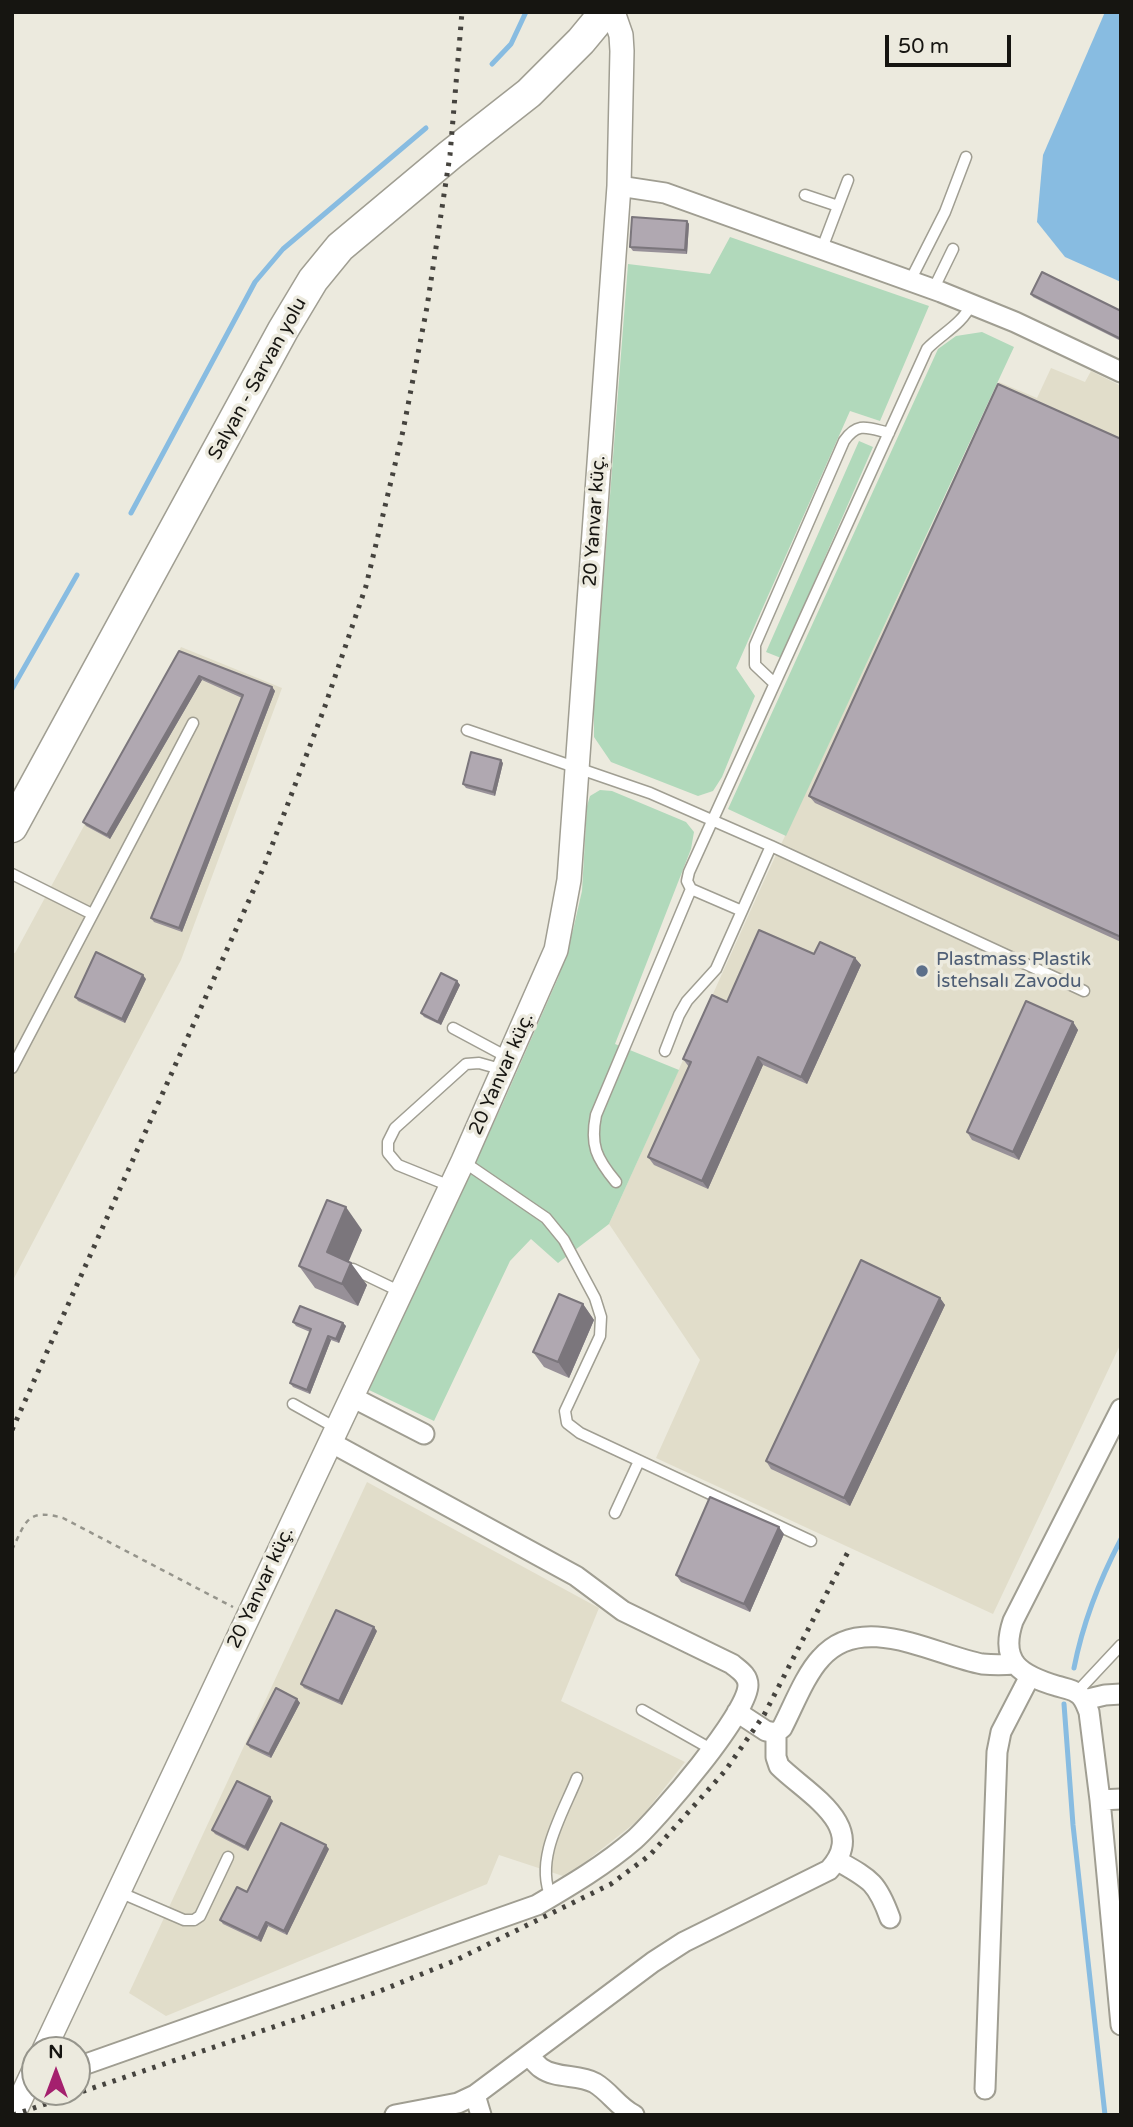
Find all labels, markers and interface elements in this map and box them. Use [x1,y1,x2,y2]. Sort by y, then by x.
scale bar [888,21,1014,65]
text: 50 m [898,34,949,59]
street label: Salyan - Sarvan yolu [204,294,312,464]
street label: 20 Yanvar küç. [579,455,611,587]
place label: Plastmass Plastik İstehsalı Zavodu [936,949,1091,993]
marker: Plastmass Plastik İstehsalı Zavodu [914,963,930,979]
street label: 20 Yanvar küç. [465,1009,539,1139]
street label: 20 Yanvar küç. [223,1524,299,1652]
north arrow [21,2036,91,2106]
text: N [48,2041,64,2063]

